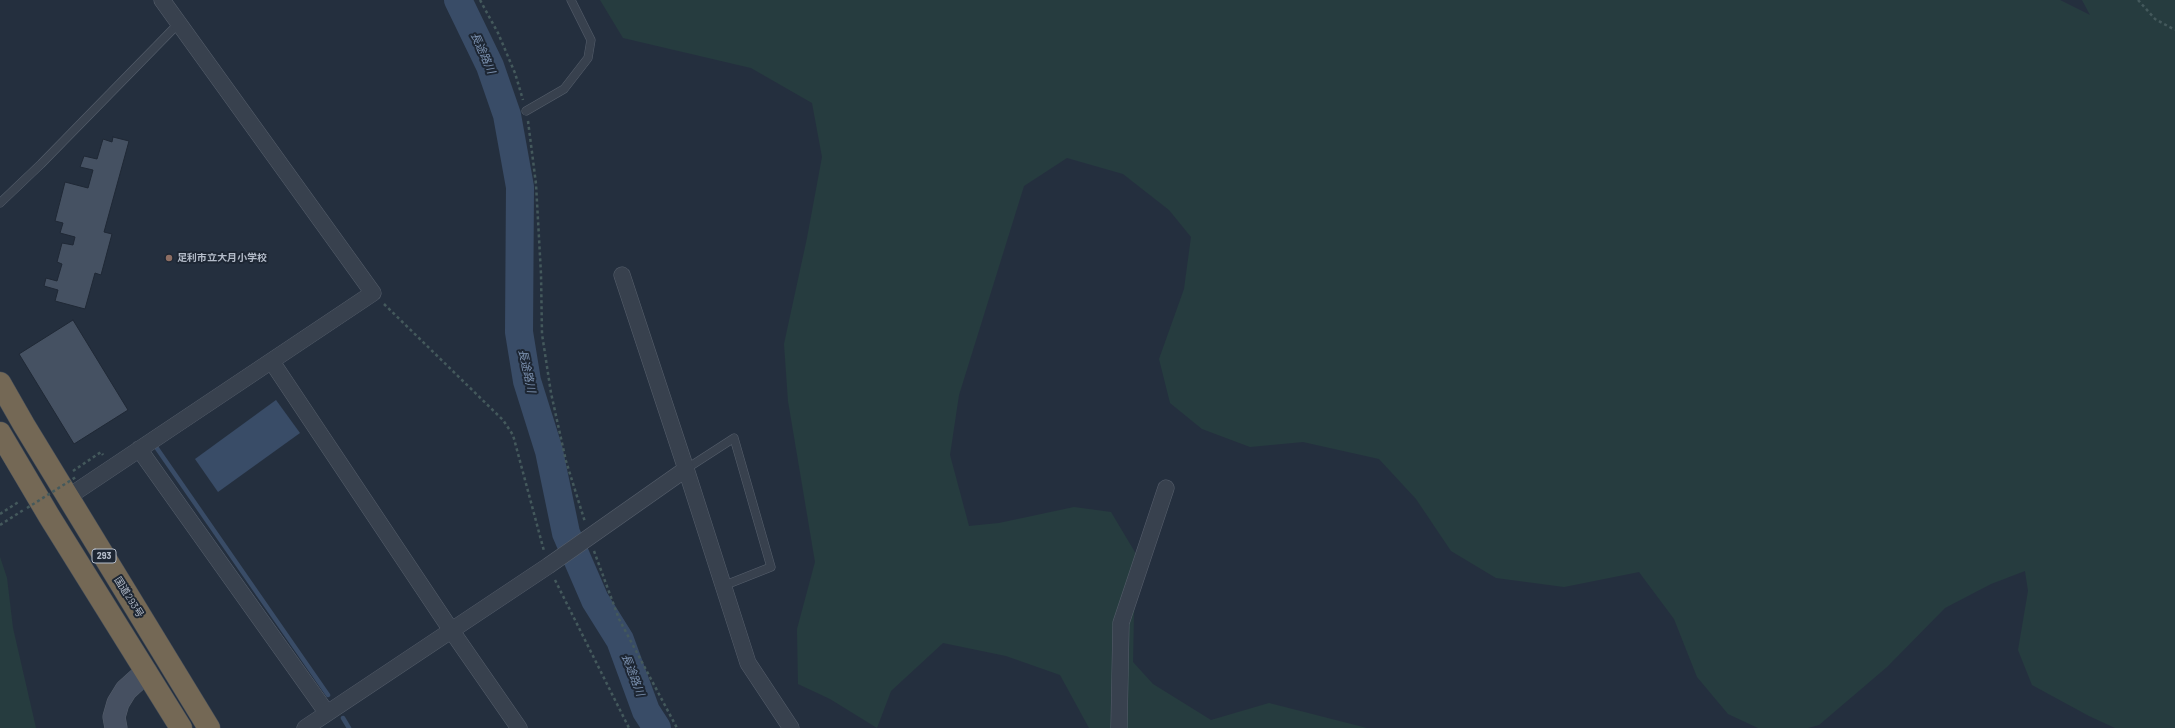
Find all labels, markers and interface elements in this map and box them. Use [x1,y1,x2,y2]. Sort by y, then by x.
water label: 長途路川 [468,30,498,76]
place label: 足利市立大月小学校 [177,252,267,264]
marker: 足利市立大月小学校 [164,253,174,263]
water label: 長途路川 [516,348,538,394]
road number: 293 [92,549,116,563]
street label: 国道293号 [112,574,146,620]
water label: 長途路川 [619,652,647,698]

